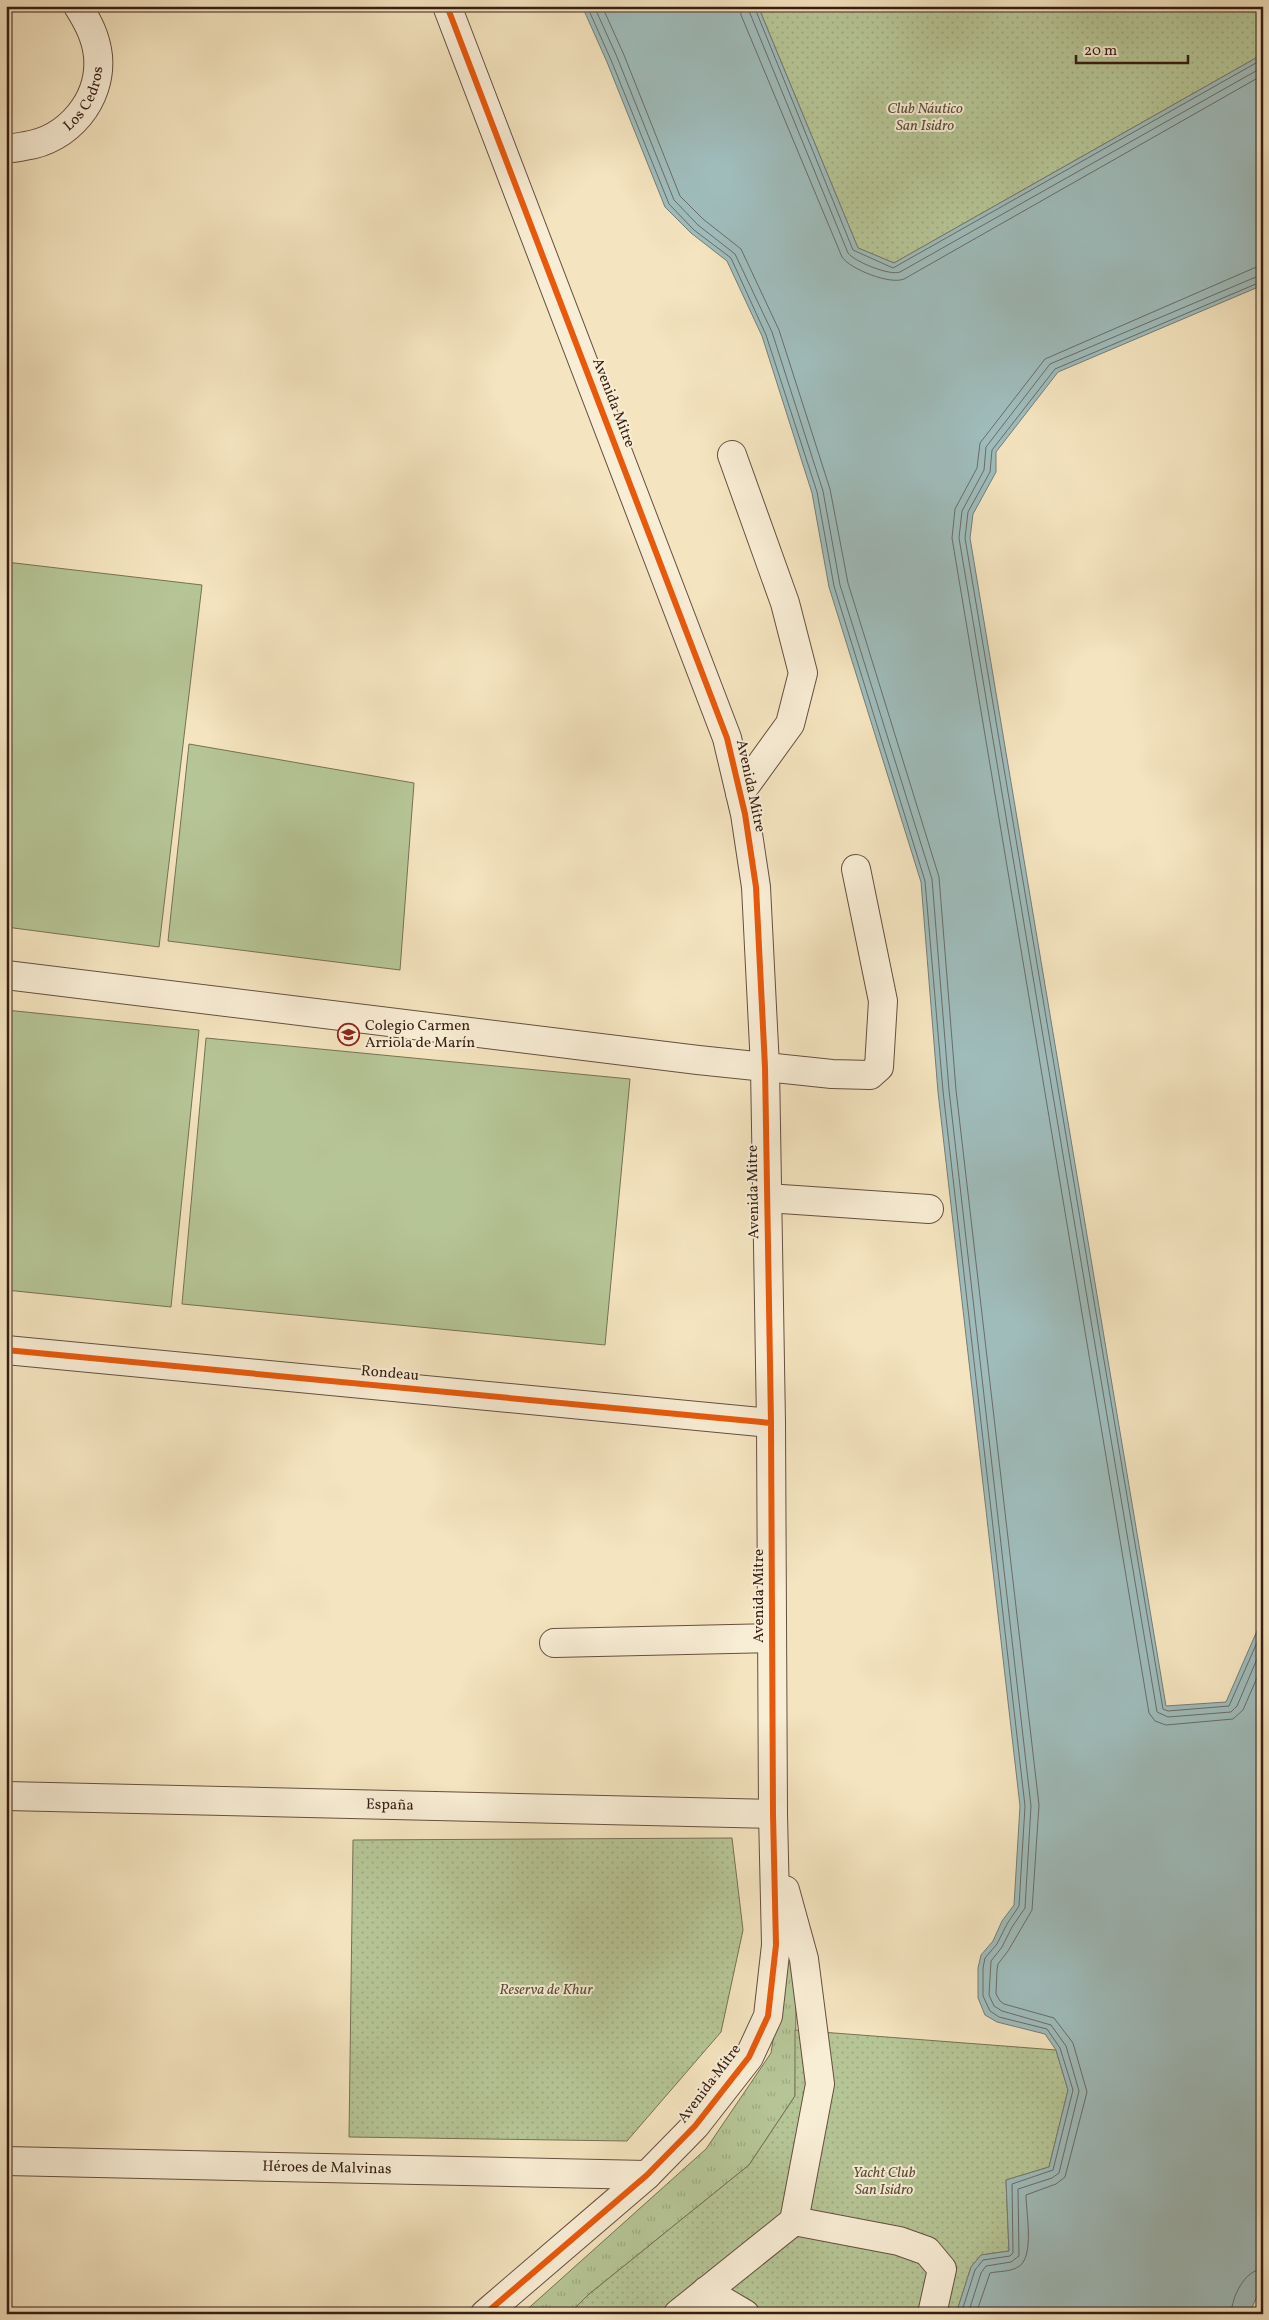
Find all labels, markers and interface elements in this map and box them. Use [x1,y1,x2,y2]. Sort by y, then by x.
scale bar [1076,32,1189,64]
text: 20 m [1084,41,1117,62]
street label: Los Cedros [59,66,109,136]
park label: Club Náutico San Isidro [887,99,963,137]
street label: Avenida Mitre [586,355,640,451]
street label: Avenida Mitre [730,738,770,834]
place label: Colegio Carmen Arriola de Marín [365,1016,475,1054]
school or university icon: Colegio Carmen Arriola de Marín [337,1023,361,1047]
street label: Avenida Mitre [743,1145,765,1239]
street label: Rondeau [360,1361,420,1387]
street label: Avenida Mitre [749,1549,770,1643]
street label: España [366,1794,414,1816]
park label: Reserva de Khur [499,1980,593,2001]
street label: Avenida Mitre [673,2040,747,2128]
street label: Héroes de Malvinas [262,2156,392,2180]
park label: Yacht Club San Isidro [853,2163,916,2201]

